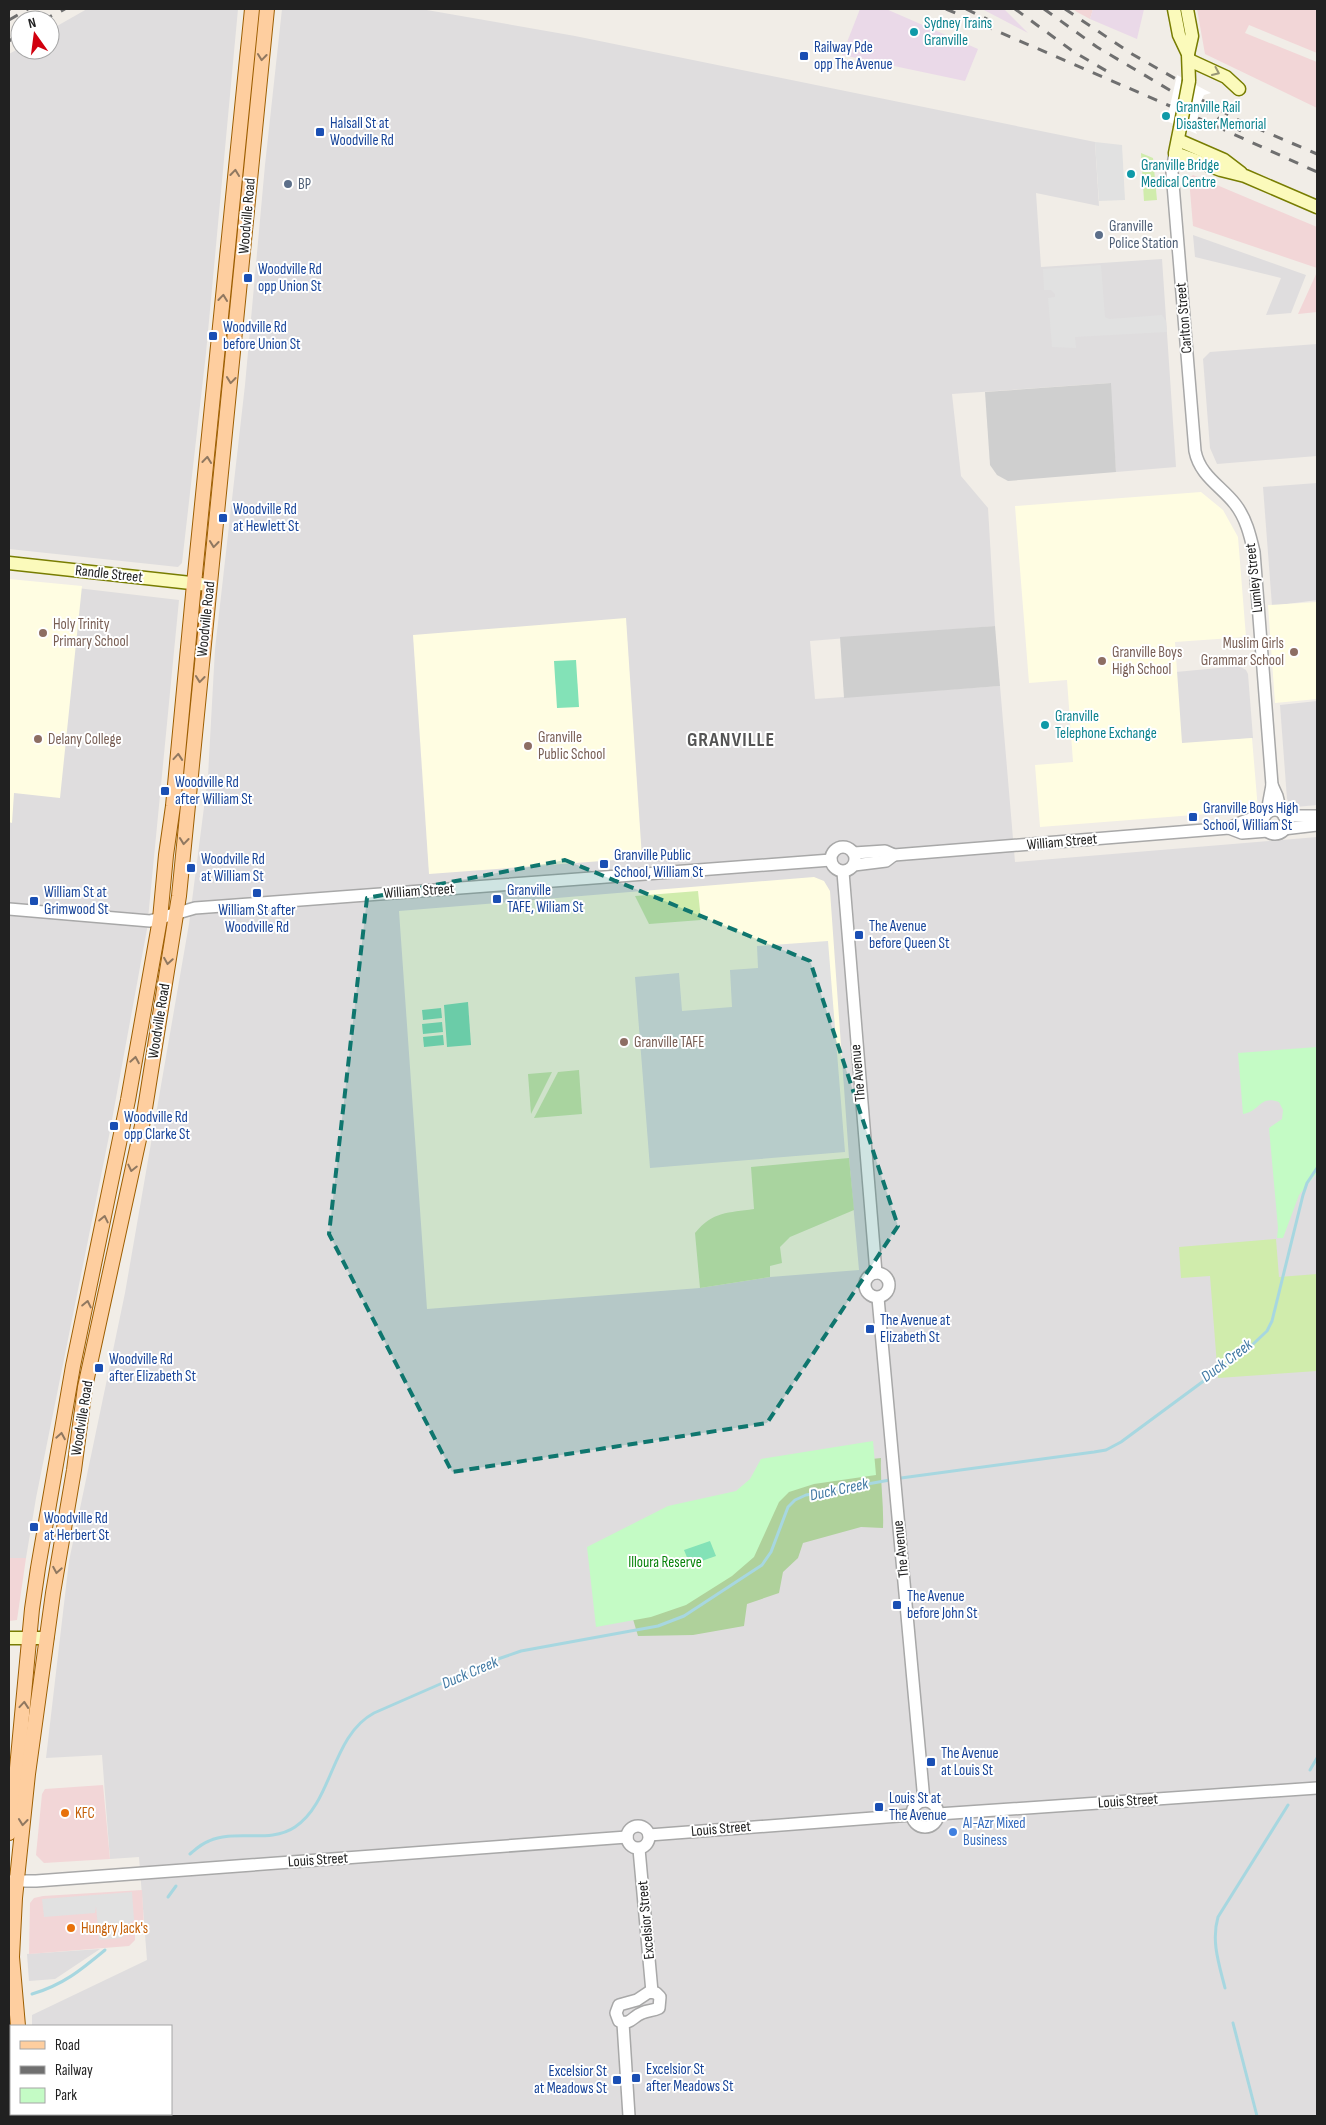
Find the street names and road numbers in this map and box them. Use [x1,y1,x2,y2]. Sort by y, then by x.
street label: Woodville Road [234,177,260,255]
street label: Carlton Street [1171,281,1197,354]
street label: Lumley Street [1241,542,1267,614]
street label: Randle Street [74,561,144,587]
street label: Woodville Road [193,580,219,658]
street label: William Street [1026,829,1098,855]
street label: William Street [383,879,455,903]
street label: Woodville Road [144,982,174,1060]
street label: The Avenue [846,1044,870,1102]
street label: Woodville Road [67,1379,97,1457]
street label: The Avenue [889,1519,913,1579]
street label: Louis Street [1097,1789,1159,1813]
street label: Louis Street [690,1817,752,1841]
street label: Louis Street [287,1848,349,1872]
street label: Excelsior Street [633,1879,659,1960]

